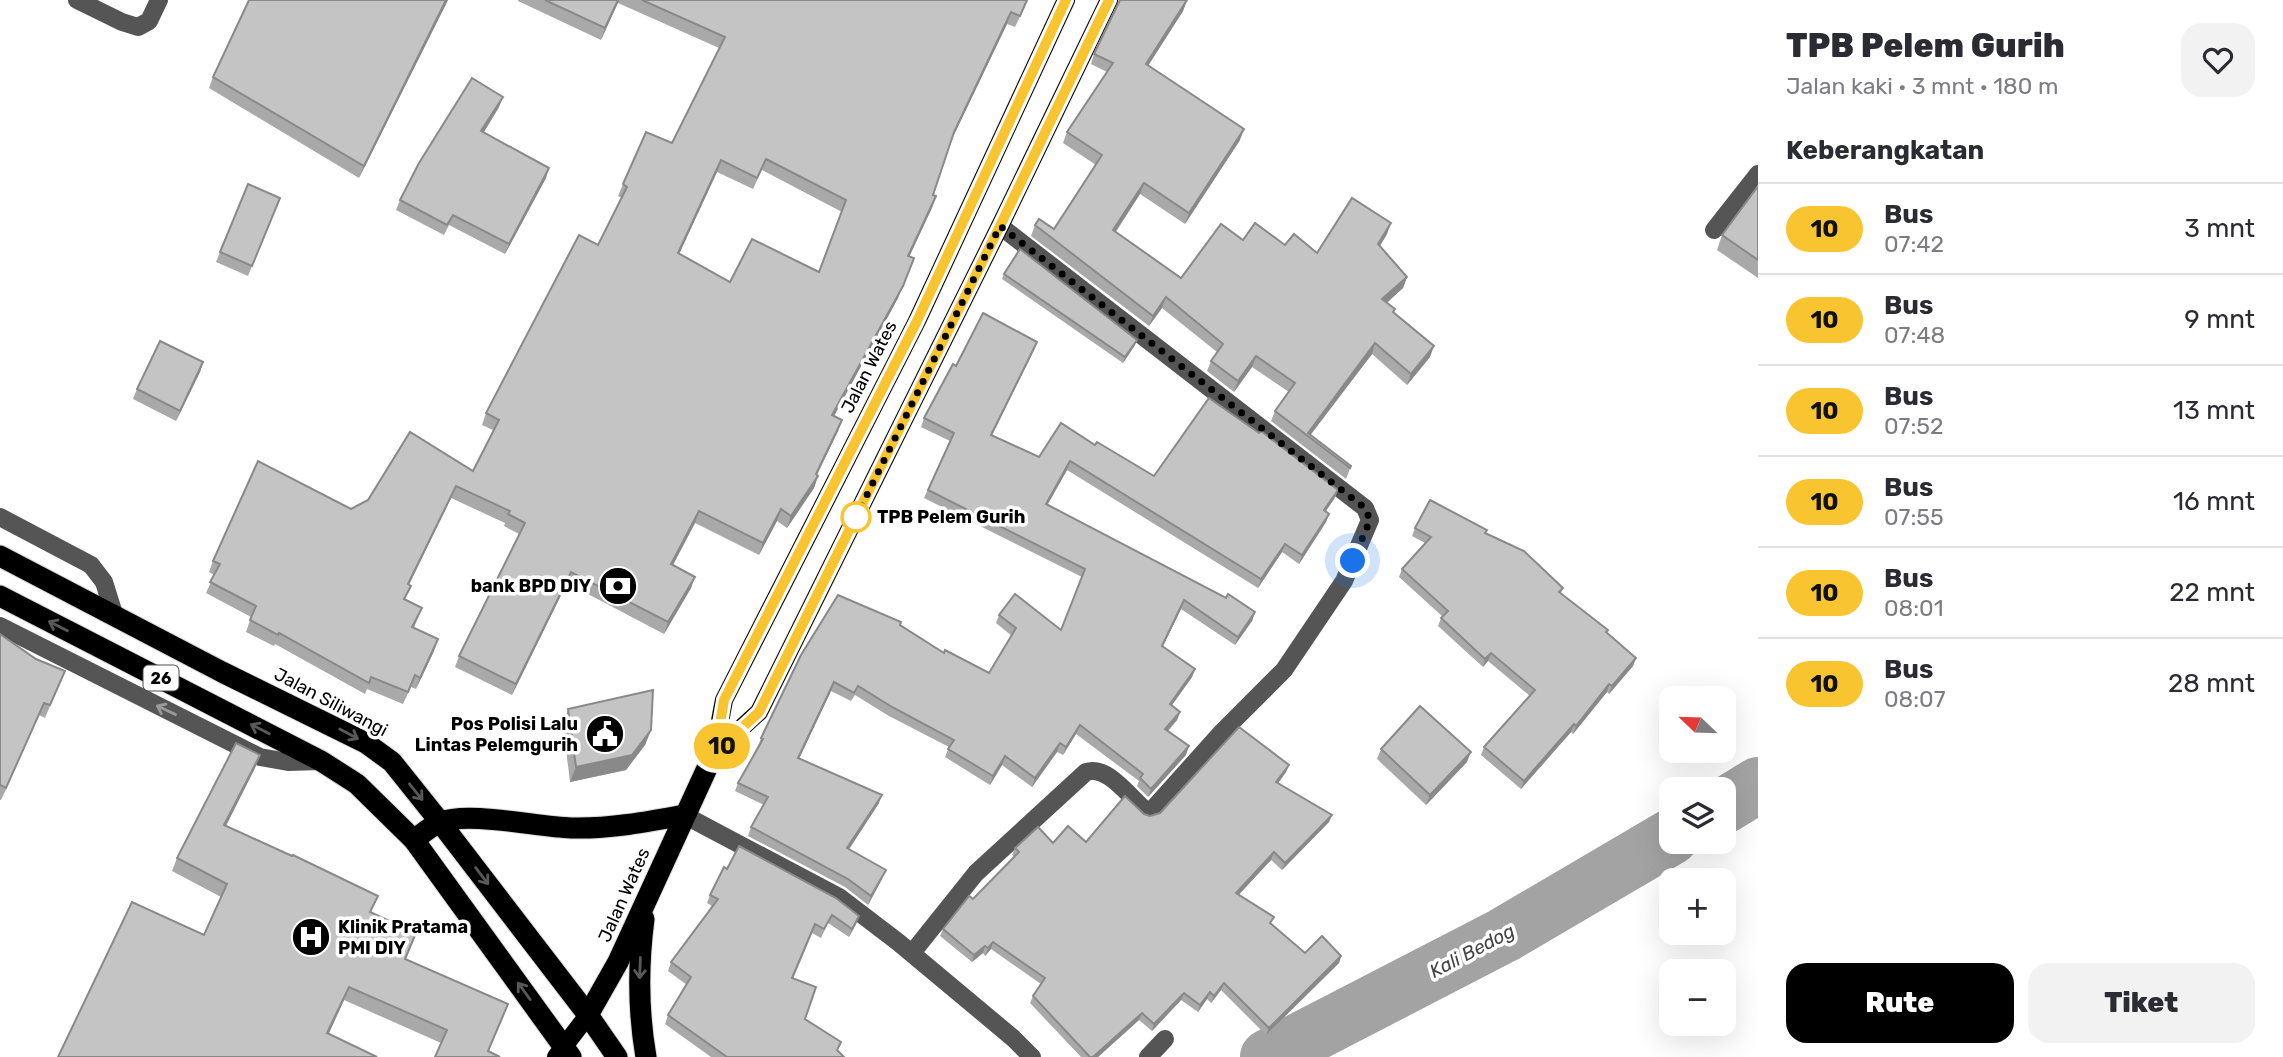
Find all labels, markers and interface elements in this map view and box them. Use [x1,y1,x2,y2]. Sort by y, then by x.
button: heart [2181,23,2255,97]
text: TPB Pelem Gurih [1786,26,2065,65]
text: Jalan kaki · 3 mnt · 180 m [1786,72,2058,100]
text: Keberangkatan [1786,135,1984,166]
text: Bus [1884,199,1933,230]
text: 3 mnt [2184,213,2255,244]
text: 10 [1810,215,1839,243]
text: 07:42 [1884,230,1944,258]
text: Bus [1884,290,1933,321]
text: 9 mnt [2184,304,2255,335]
text: 10 [1810,306,1839,334]
street label: Jalan Wates [836,317,902,417]
text: 07:48 [1884,321,1945,349]
text: Bus [1884,381,1933,412]
text: 13 mnt [2173,395,2255,426]
text: 10 [1810,397,1839,425]
text: 07:52 [1884,412,1943,440]
text: Bus [1884,472,1933,503]
text: 16 mnt [2173,486,2255,517]
text: 10 [1810,488,1839,516]
marker: TPB Pelem Gurih [841,502,871,532]
text: 07:55 [1884,503,1944,531]
place label: TPB Pelem Gurih [877,506,1025,528]
your location [1335,543,1370,578]
text: Bus [1884,563,1933,594]
bank icon: bank BPD DIY [597,565,639,607]
place label: bank BPD DIY [471,575,591,597]
text: 22 mnt [2169,577,2255,608]
text: 10 [1810,579,1839,607]
text: 08:01 [1884,594,1944,622]
one-way arrow [48,618,69,632]
text: Bus [1884,654,1933,685]
street label: Jalan Siliwangi [271,663,391,741]
road number: 26 [144,666,178,691]
text: 28 mnt [2168,668,2255,699]
text: 10 [1810,670,1839,698]
text: 08:07 [1884,685,1946,713]
north arrow [1659,686,1736,763]
map controls [1659,686,1736,1036]
one-way arrow [156,703,177,717]
place label: Pos Polisi Lalu Lintas Pelemgurih [415,713,578,756]
public building icon: Pos Polisi Lalu Lintas Pelemgurih [584,713,626,755]
one-way arrow [251,722,271,736]
line badge: 10 [690,723,754,769]
one-way arrow [338,728,359,741]
text: 10 [708,732,736,760]
button: layers [1659,777,1736,854]
one-way arrow [409,783,424,801]
street label: Jalan Wates [593,844,655,946]
one-way arrow [474,866,489,885]
button: + [1659,868,1736,945]
hospital icon: Klinik Pratama PMI DIY [290,916,332,958]
place label: Klinik Pratama PMI DIY [338,916,468,959]
water label: Kali Bedog [1425,919,1519,983]
one-way arrow [633,956,647,979]
button: − [1659,959,1736,1036]
button: Rute [1786,963,2014,1043]
button: Tiket [2028,963,2255,1043]
one-way arrow [516,982,531,1001]

